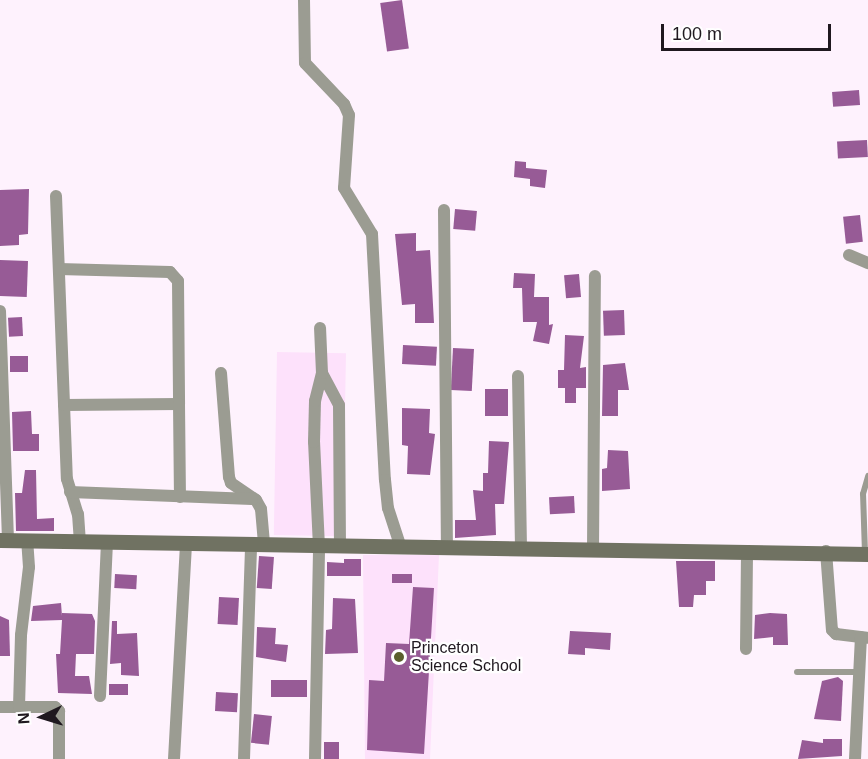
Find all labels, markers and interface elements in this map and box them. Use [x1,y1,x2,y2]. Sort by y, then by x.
scale bar [664,12,834,50]
text: 100 m [672,24,722,44]
place label: Princeton Science School [411,638,521,676]
marker: Princeton Science School [392,650,406,664]
north arrow [12,687,72,747]
text: N [15,712,32,725]

